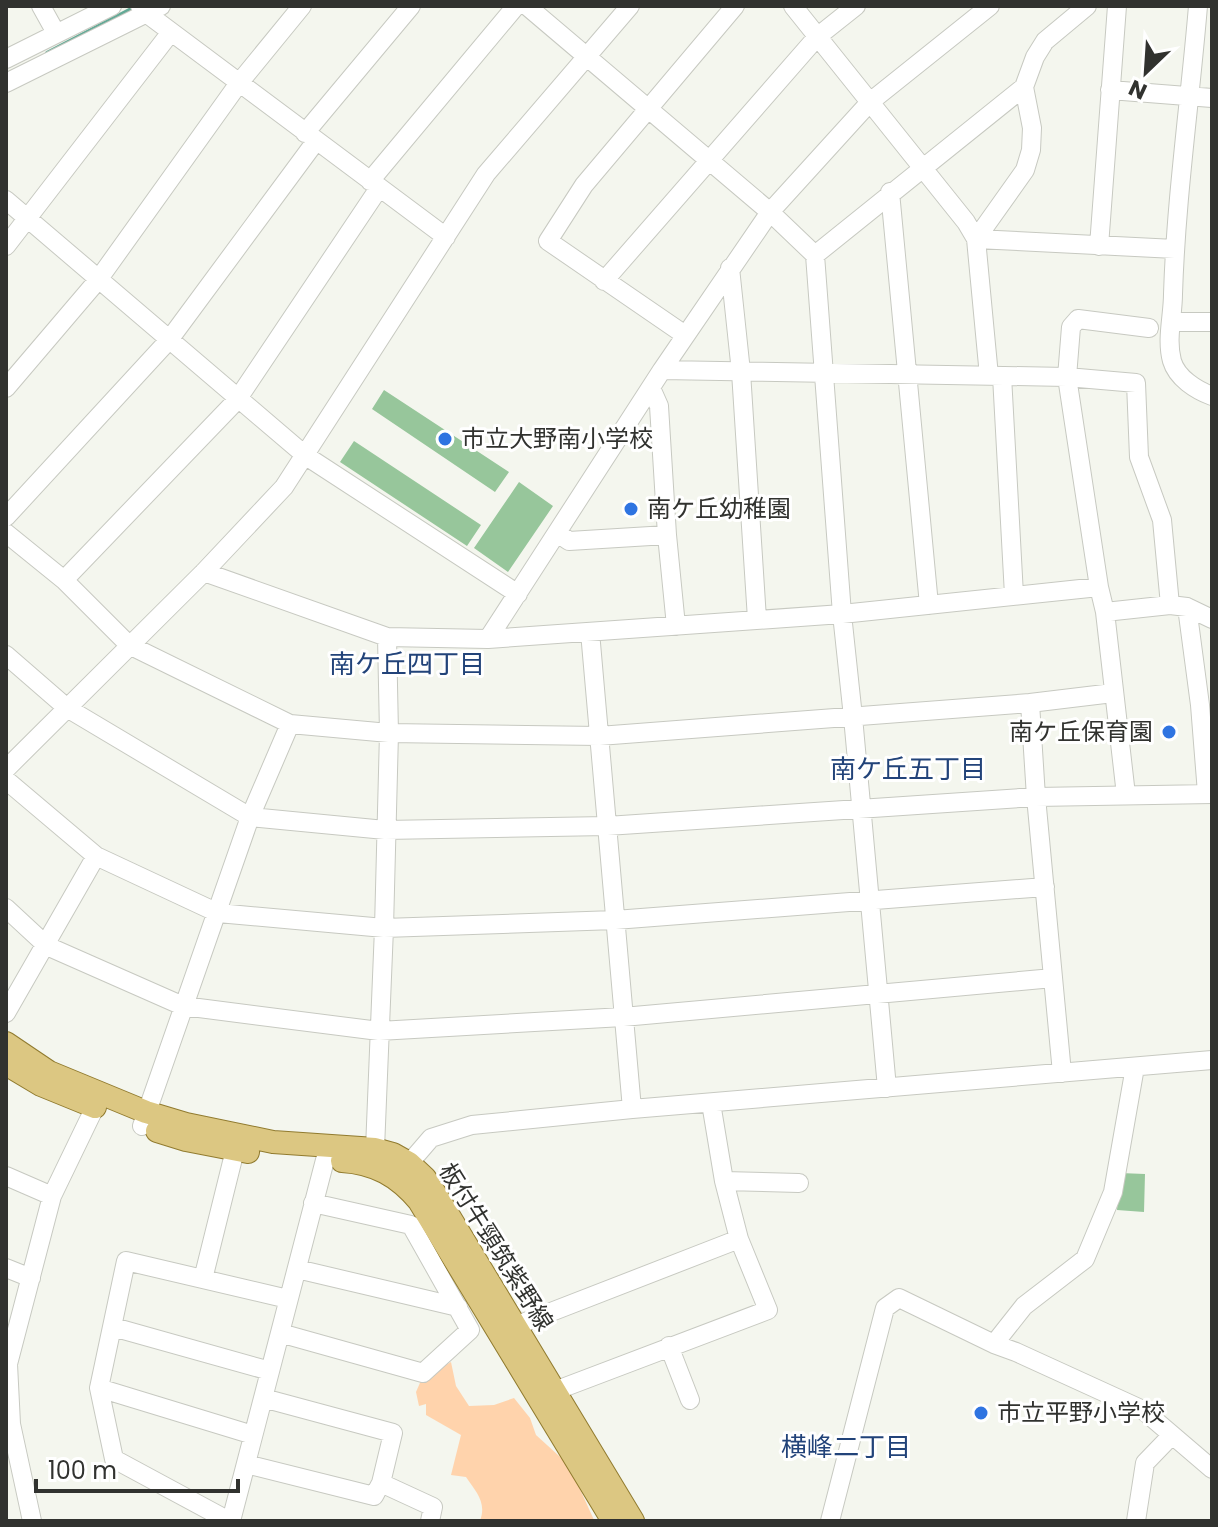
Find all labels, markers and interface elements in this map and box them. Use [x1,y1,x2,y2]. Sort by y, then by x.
north arrow [1106,32,1186,112]
text: N [1124,72,1152,107]
place label: 市立大野南小学校 [461,422,653,455]
marker: 市立大野南小学校 [436,430,454,448]
place label: 南ケ丘幼稚園 [647,492,791,525]
marker: 南ケ丘幼稚園 [622,500,640,518]
district label: 南ケ丘四丁目 [329,646,485,682]
place label: 南ケ丘保育園 [1009,715,1153,748]
marker: 南ケ丘保育園 [1160,723,1178,741]
district label: 南ケ丘五丁目 [830,751,986,787]
street label: 板付牛頸筑紫野線 [432,1157,561,1337]
place label: 市立平野小学校 [997,1396,1165,1429]
marker: 市立平野小学校 [972,1404,990,1422]
district label: 横峰二丁目 [781,1429,911,1465]
scale bar [36,1443,238,1493]
text: 100 m [48,1454,117,1487]

